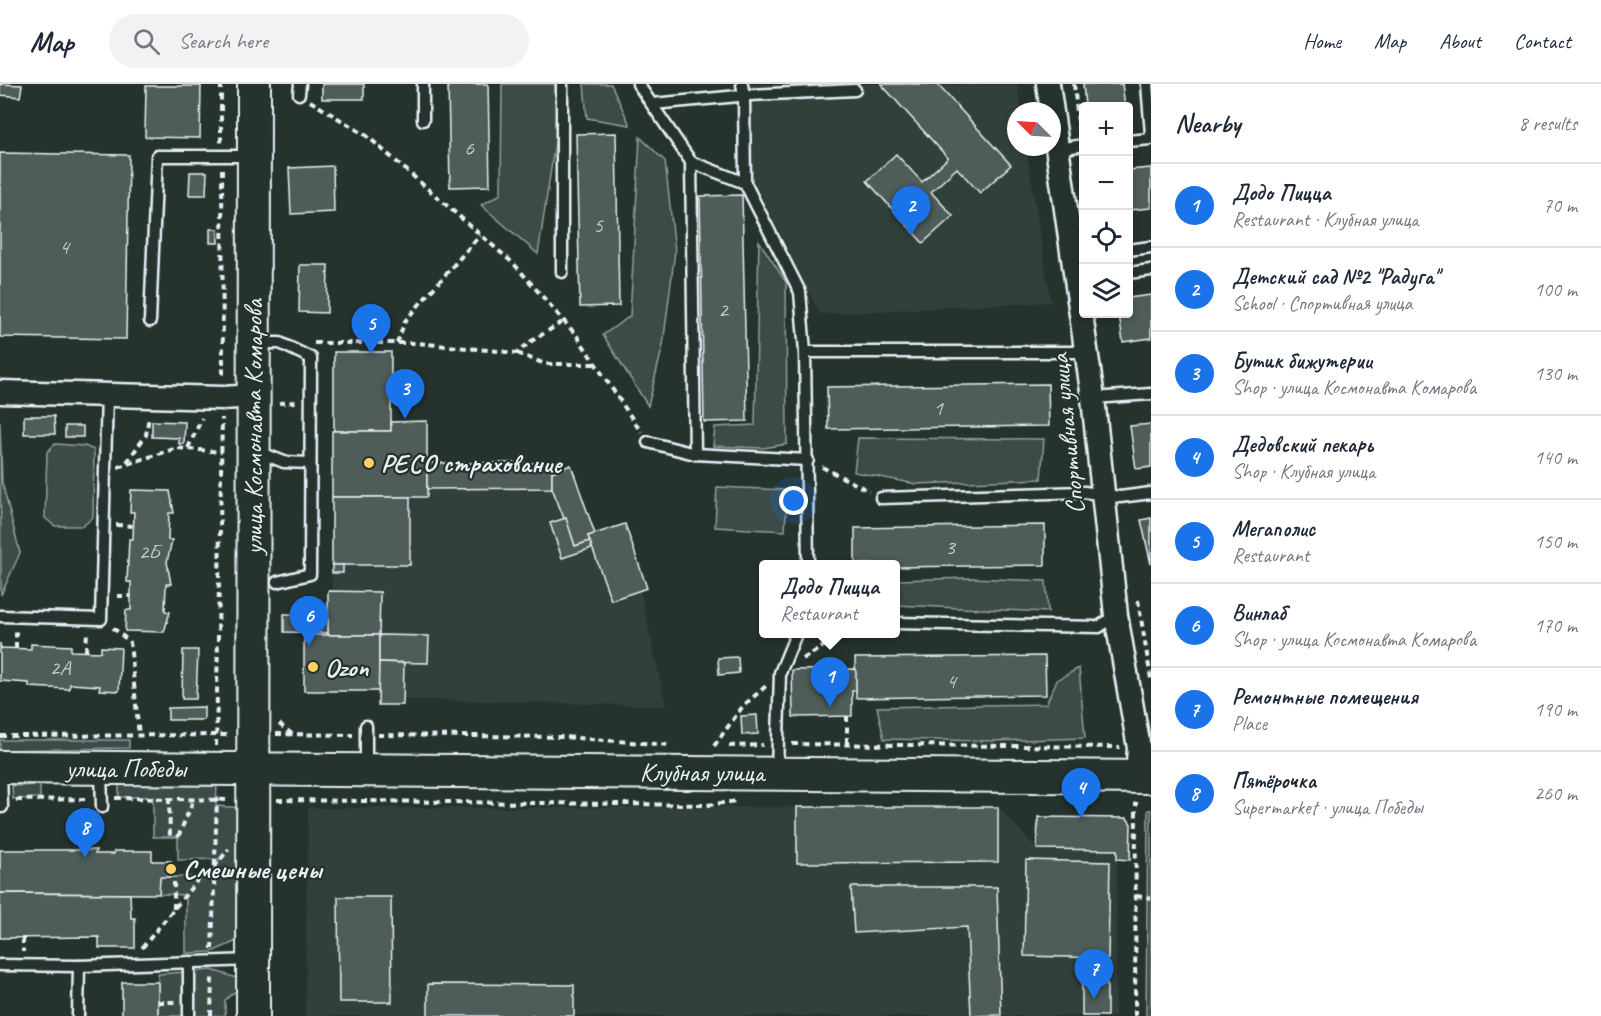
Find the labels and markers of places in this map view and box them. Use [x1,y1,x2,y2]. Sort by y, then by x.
pin: 2 [892,186,930,236]
pin: 5 [352,304,391,354]
pin: 3 [386,370,424,419]
place label: РЕСО страхование [381,447,563,480]
marker: РЕСО страхование [362,456,376,470]
pin: 6 [290,596,328,646]
place label: Ozon [325,651,370,684]
pin: 1 [810,658,850,707]
marker: Ozon [306,660,320,674]
pin: 4 [1062,768,1100,818]
pin: 8 [66,808,104,858]
place label: Смешные цены [183,853,324,886]
marker: Смешные цены [164,862,178,876]
pin: 7 [1074,950,1114,999]

